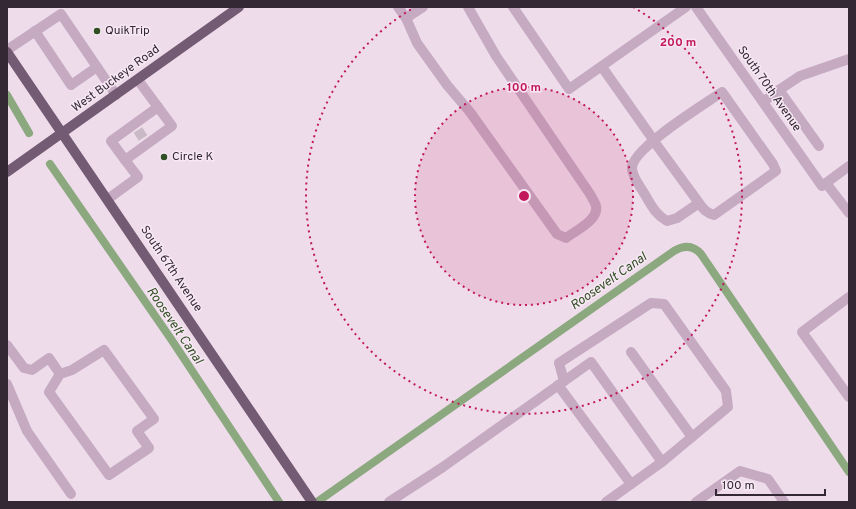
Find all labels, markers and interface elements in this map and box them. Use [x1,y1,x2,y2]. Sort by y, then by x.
place label: QuikTrip [105,23,150,39]
marker: QuikTrip [92,26,102,36]
text: 200 m [660,35,696,51]
street label: West Buckeye Road [69,42,163,116]
street label: South 70th Avenue [733,43,805,135]
text: 100 m [507,80,541,96]
place label: Circle K [172,149,214,165]
marker: Circle K [159,152,169,162]
centre of rings [517,189,531,203]
street label: South 67th Avenue [136,223,206,315]
water label: Roosevelt Canal [568,249,651,314]
water label: Roosevelt Canal [142,284,206,368]
scale bar [716,471,825,497]
text: 100 m [722,478,755,494]

